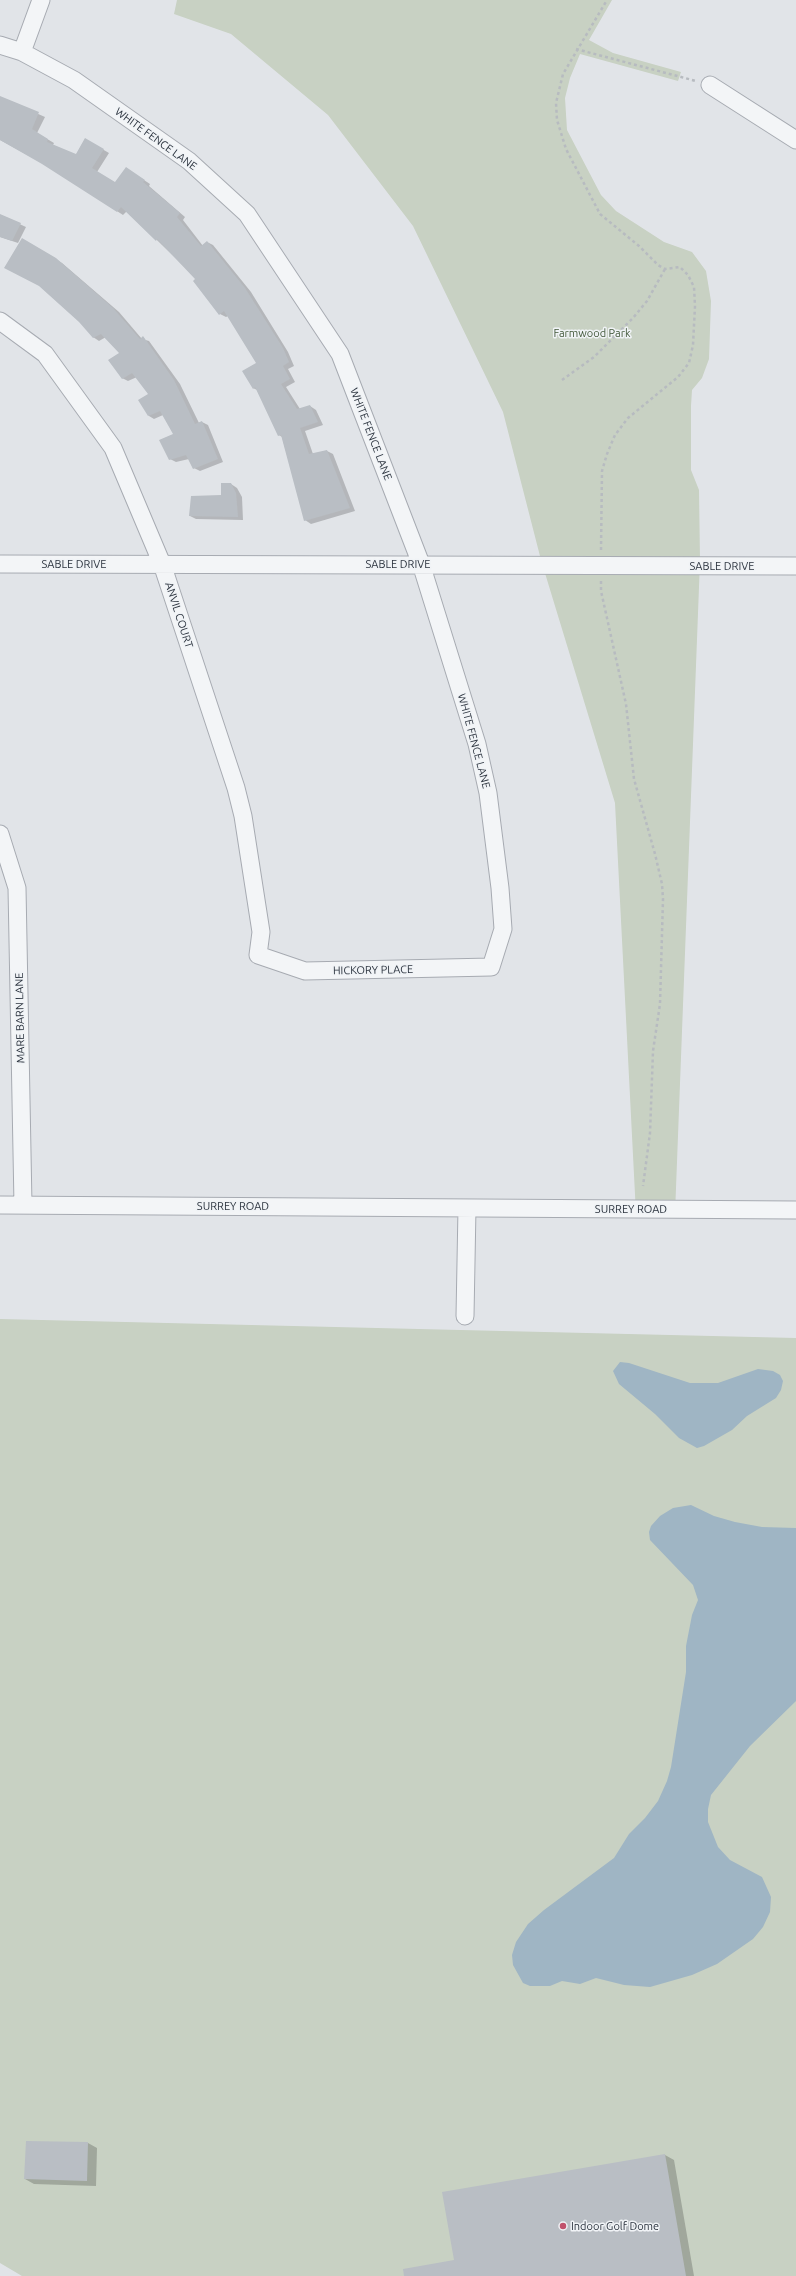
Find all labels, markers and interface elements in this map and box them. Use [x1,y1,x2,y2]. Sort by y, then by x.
street label: WHITE FENCE LANE [113,105,199,173]
park label: Farmwood Park [554,326,630,340]
street label: WHITE FENCE LANE [347,386,395,482]
street label: SABLE DRIVE [42,557,106,571]
street label: SABLE DRIVE [366,557,430,571]
street label: SABLE DRIVE [690,559,754,573]
street label: ANVIL COURT [162,580,196,650]
street label: WHITE FENCE LANE [455,692,493,790]
street label: HICKORY PLACE [333,963,413,977]
street label: MARE BARN LANE [13,973,27,1063]
street label: SURREY ROAD [197,1199,269,1213]
street label: SURREY ROAD [595,1202,667,1216]
place label: Indoor Golf Dome [571,2219,659,2233]
marker: Indoor Golf Dome [558,2221,568,2231]

